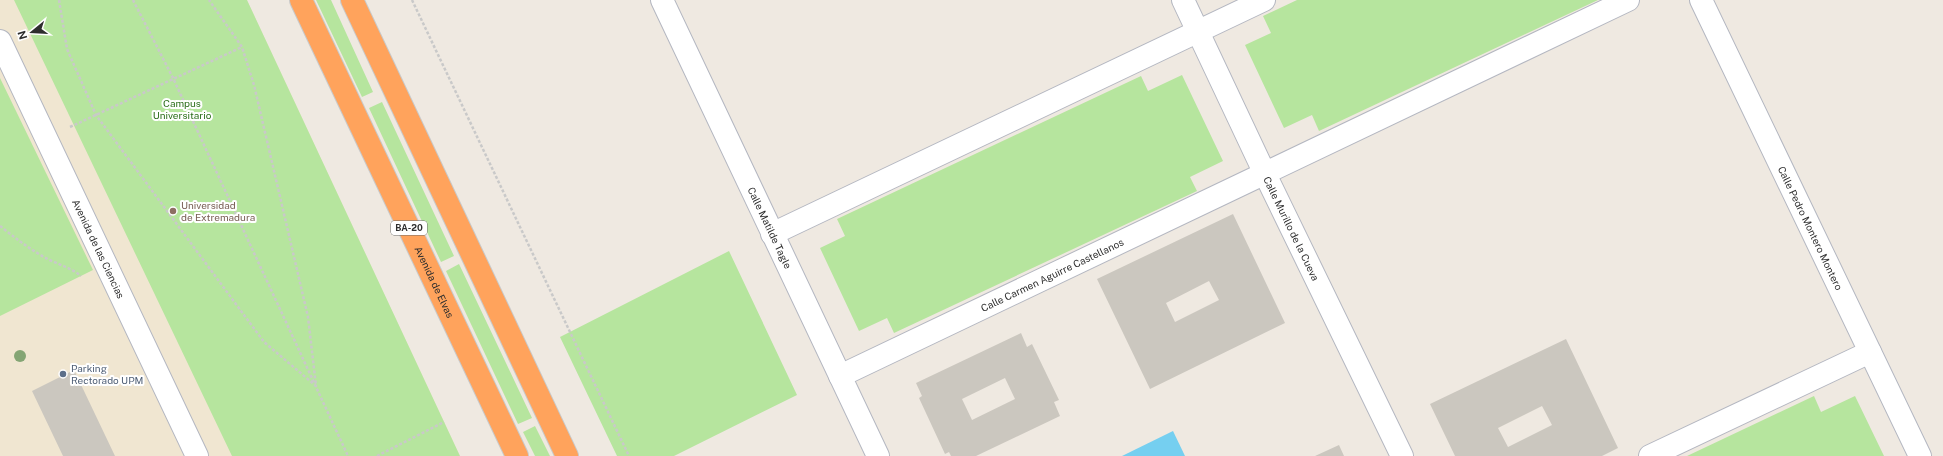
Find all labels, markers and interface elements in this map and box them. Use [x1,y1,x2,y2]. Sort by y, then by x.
north arrow [12,12,52,52]
text: N [15,29,30,41]
park label: Campus Universitario [153,97,212,121]
street label: Calle Pedro Montero Montero [1776,164,1846,292]
street label: Calle Murillo de la Cueva [1261,174,1322,283]
street label: Calle Matilde Tagle [745,185,794,271]
street label: Avenida de las Ciencias [70,197,127,300]
place label: Universidad de Extremadura [181,199,255,223]
marker: Universidad de Extremadura [168,206,178,216]
road number: BA-20 [391,221,427,235]
street label: Calle Carmen Aguirre Castellanos [979,236,1125,314]
street label: Avenida de Elvas [413,244,457,320]
place label: Parking Rectorado UPM [71,362,143,386]
marker: Parking Rectorado UPM [58,369,68,379]

